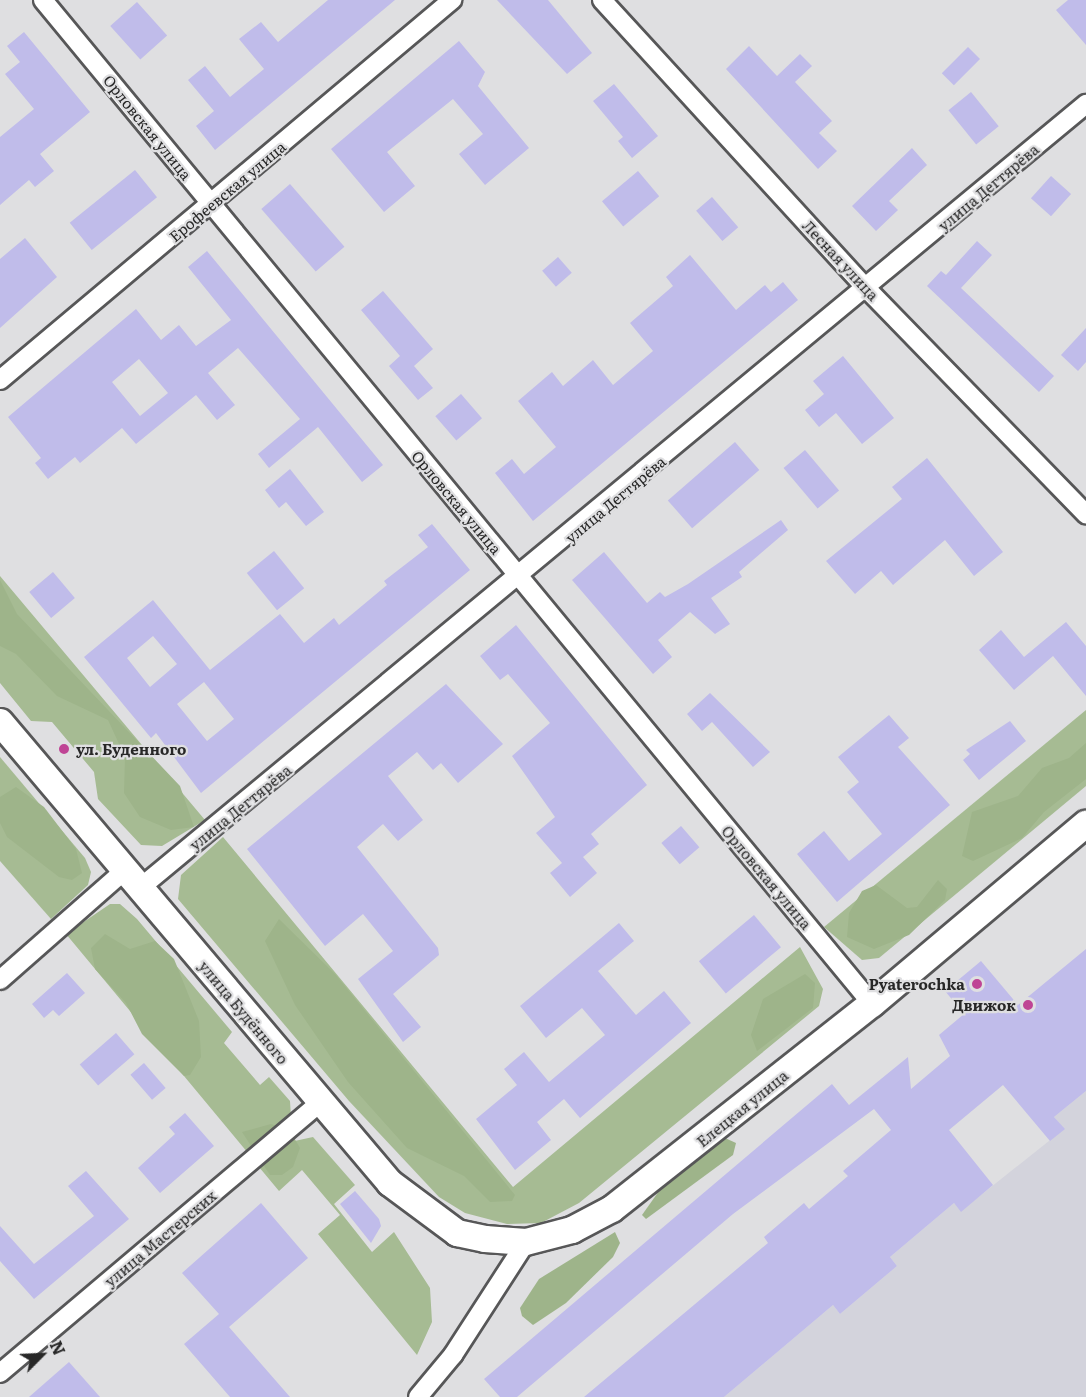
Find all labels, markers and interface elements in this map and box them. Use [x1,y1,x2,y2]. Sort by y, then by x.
street label: Орловская улица [100,71,196,183]
street label: Ерофеевская улица [165,137,289,245]
street label: улица Дегтярёва [934,140,1042,234]
street label: Лесная улица [799,216,883,304]
street label: Орловская улица [408,447,506,557]
street label: улица Дегтярёва [561,452,669,546]
place label: ул. Буденного [76,740,186,758]
marker: ул. Буденного [57,742,71,756]
street label: улица Дегтярёва [185,760,295,854]
street label: Орловская улица [718,822,816,932]
street label: улица Будённого [196,957,292,1067]
place label: Pyaterochka [869,975,965,993]
marker: Pyaterochka [970,977,984,991]
place label: Движок [952,996,1016,1014]
marker: Движок [1021,998,1035,1012]
street label: Елецкая улица [693,1066,791,1150]
street label: улица Мастерских [100,1186,220,1290]
north arrow [12,1325,72,1385]
text: N [45,1337,72,1359]

